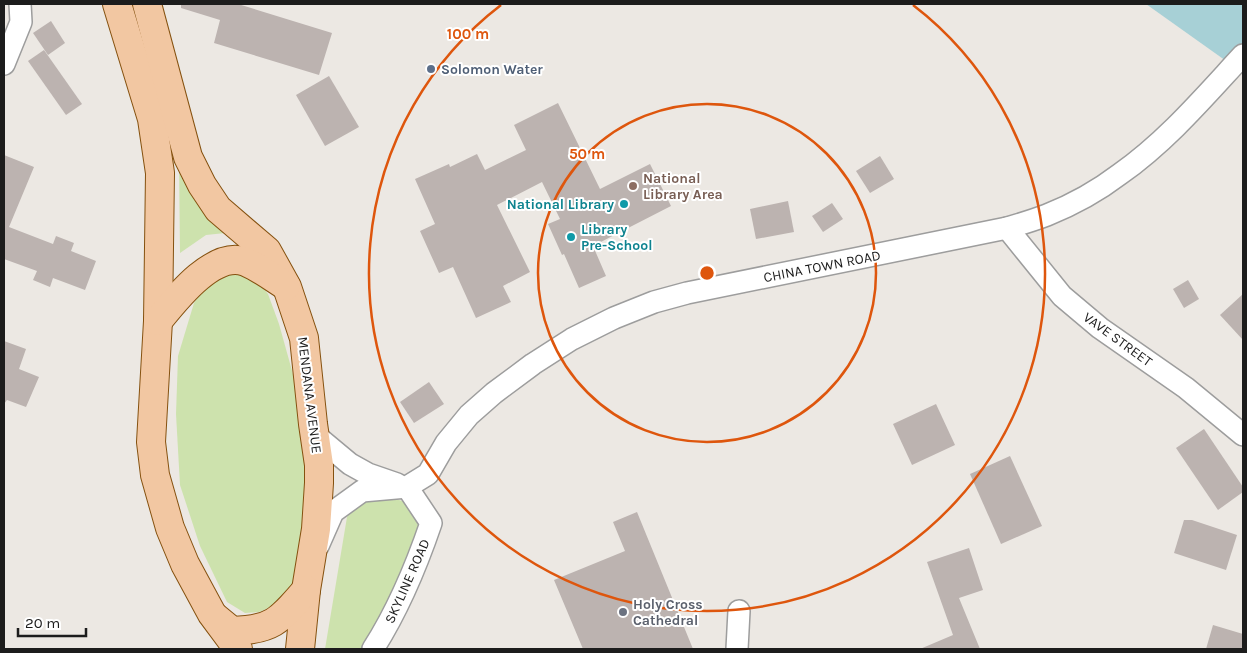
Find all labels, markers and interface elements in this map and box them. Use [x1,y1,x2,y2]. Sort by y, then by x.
text: 100 m [447,25,489,43]
place label: Solomon Water [441,61,543,78]
marker: Solomon Water [425,63,437,75]
text: 50 m [569,145,605,163]
place label: National Library Area [643,170,723,203]
marker: National Library Area [627,180,639,192]
place label: National Library [507,196,614,213]
marker: National Library [618,198,630,210]
place label: Library Pre-School [581,221,652,254]
marker: Library Pre-School [565,231,577,243]
street label: CHINA TOWN ROAD [762,247,882,286]
centre of rings [698,264,716,282]
street label: VAVE STREET [1080,309,1155,370]
street label: MENDANA AVENUE [294,336,325,454]
street label: SKYLINE ROAD [381,536,434,626]
place label: Holy Cross Cathedral [633,596,703,629]
scale bar [18,606,85,638]
marker: Holy Cross Cathedral [617,606,629,618]
text: 20 m [25,614,60,632]

